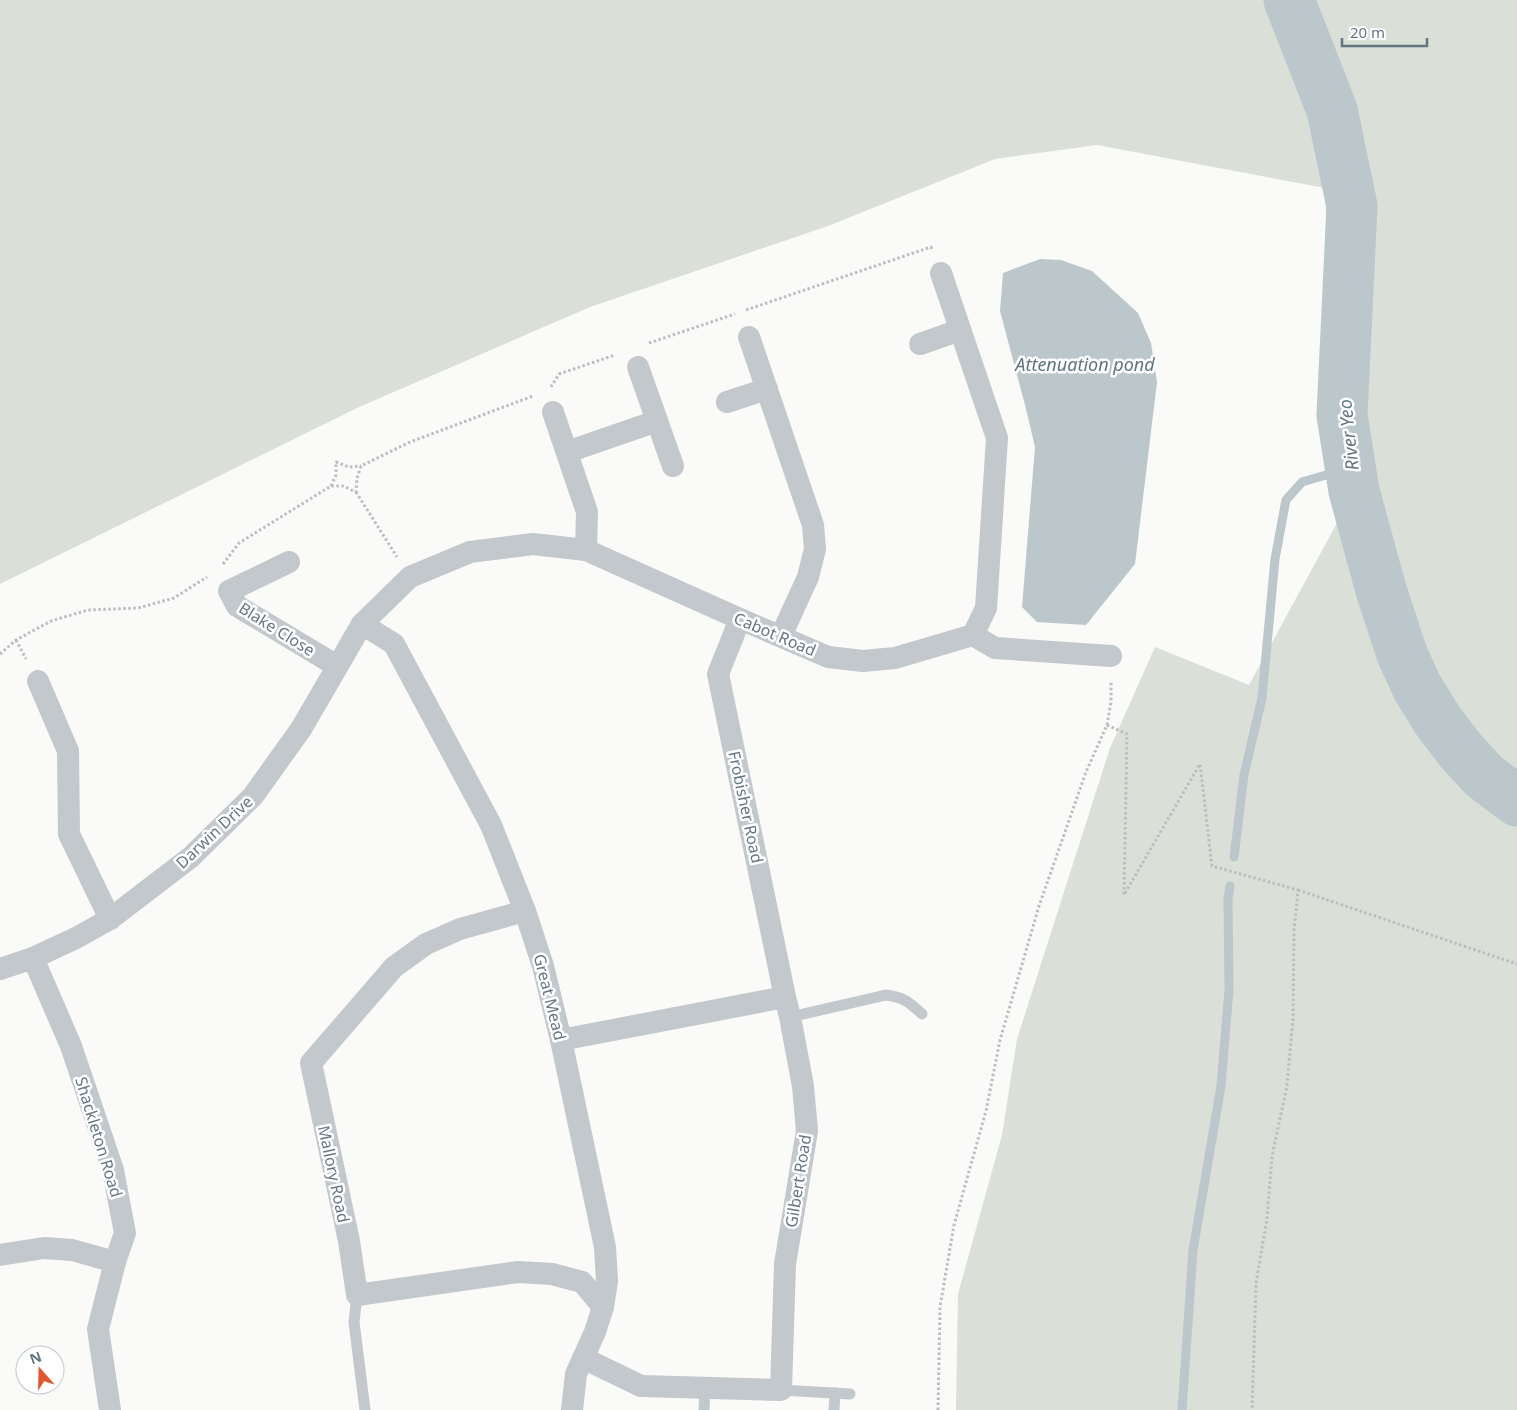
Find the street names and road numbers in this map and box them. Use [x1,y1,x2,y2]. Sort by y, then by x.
street label: Blake Close [235,597,319,661]
street label: Cabot Road [731,607,819,661]
street label: Frobisher Road [723,749,769,865]
street label: Darwin Drive [171,791,257,873]
street label: Great Mead [529,952,571,1042]
street label: Shackleton Road [70,1074,128,1200]
street label: Mallory Road [313,1123,355,1225]
street label: Gilbert Road [780,1133,816,1229]

